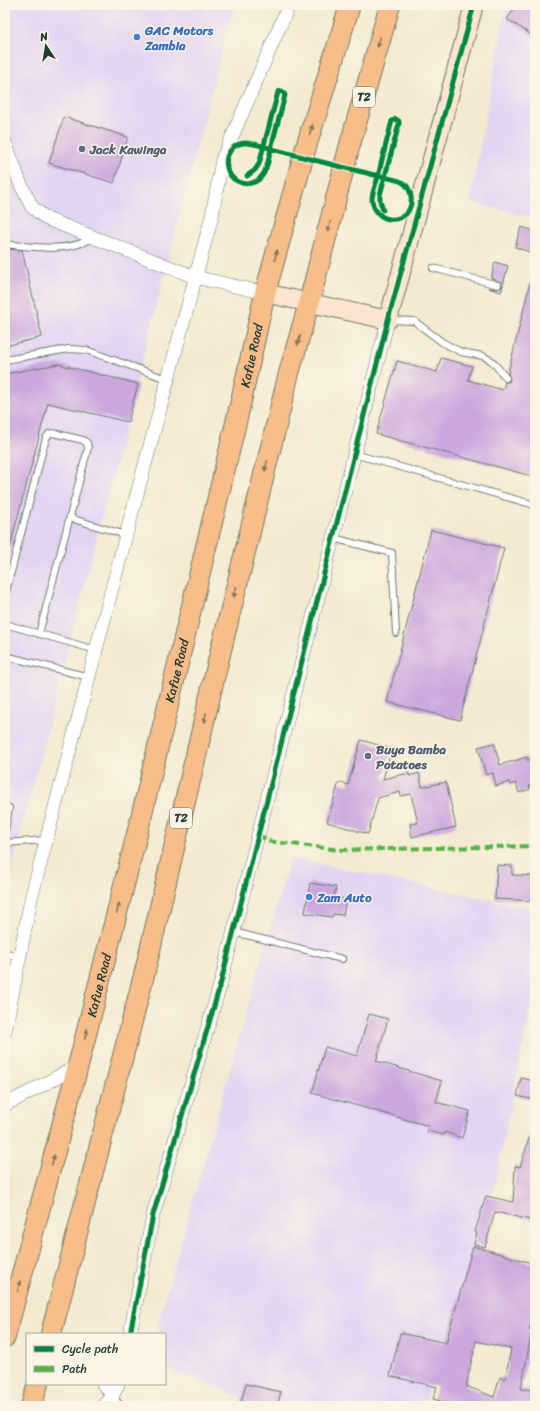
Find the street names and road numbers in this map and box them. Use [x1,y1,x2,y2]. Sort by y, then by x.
road number: T2 [353,87,375,107]
street label: Kafue Road [233,320,270,390]
street label: Kafue Road [158,635,195,705]
road number: T2 [170,808,192,828]
street label: Kafue Road [79,950,118,1019]

